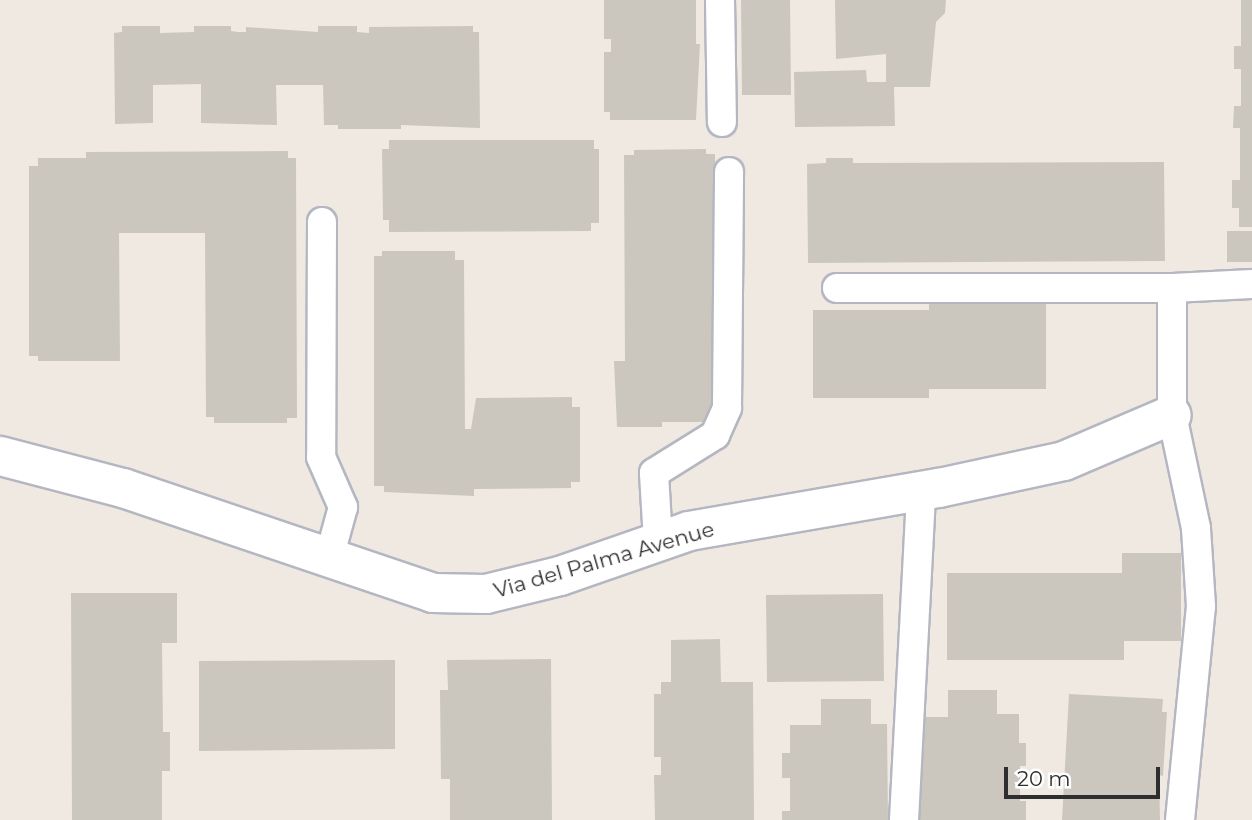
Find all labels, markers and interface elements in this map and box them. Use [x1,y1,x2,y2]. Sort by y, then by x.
street label: Via del Palma Avenue [491,516,717,604]
scale bar [1007,754,1163,798]
text: 20 m [1017,766,1071,791]

